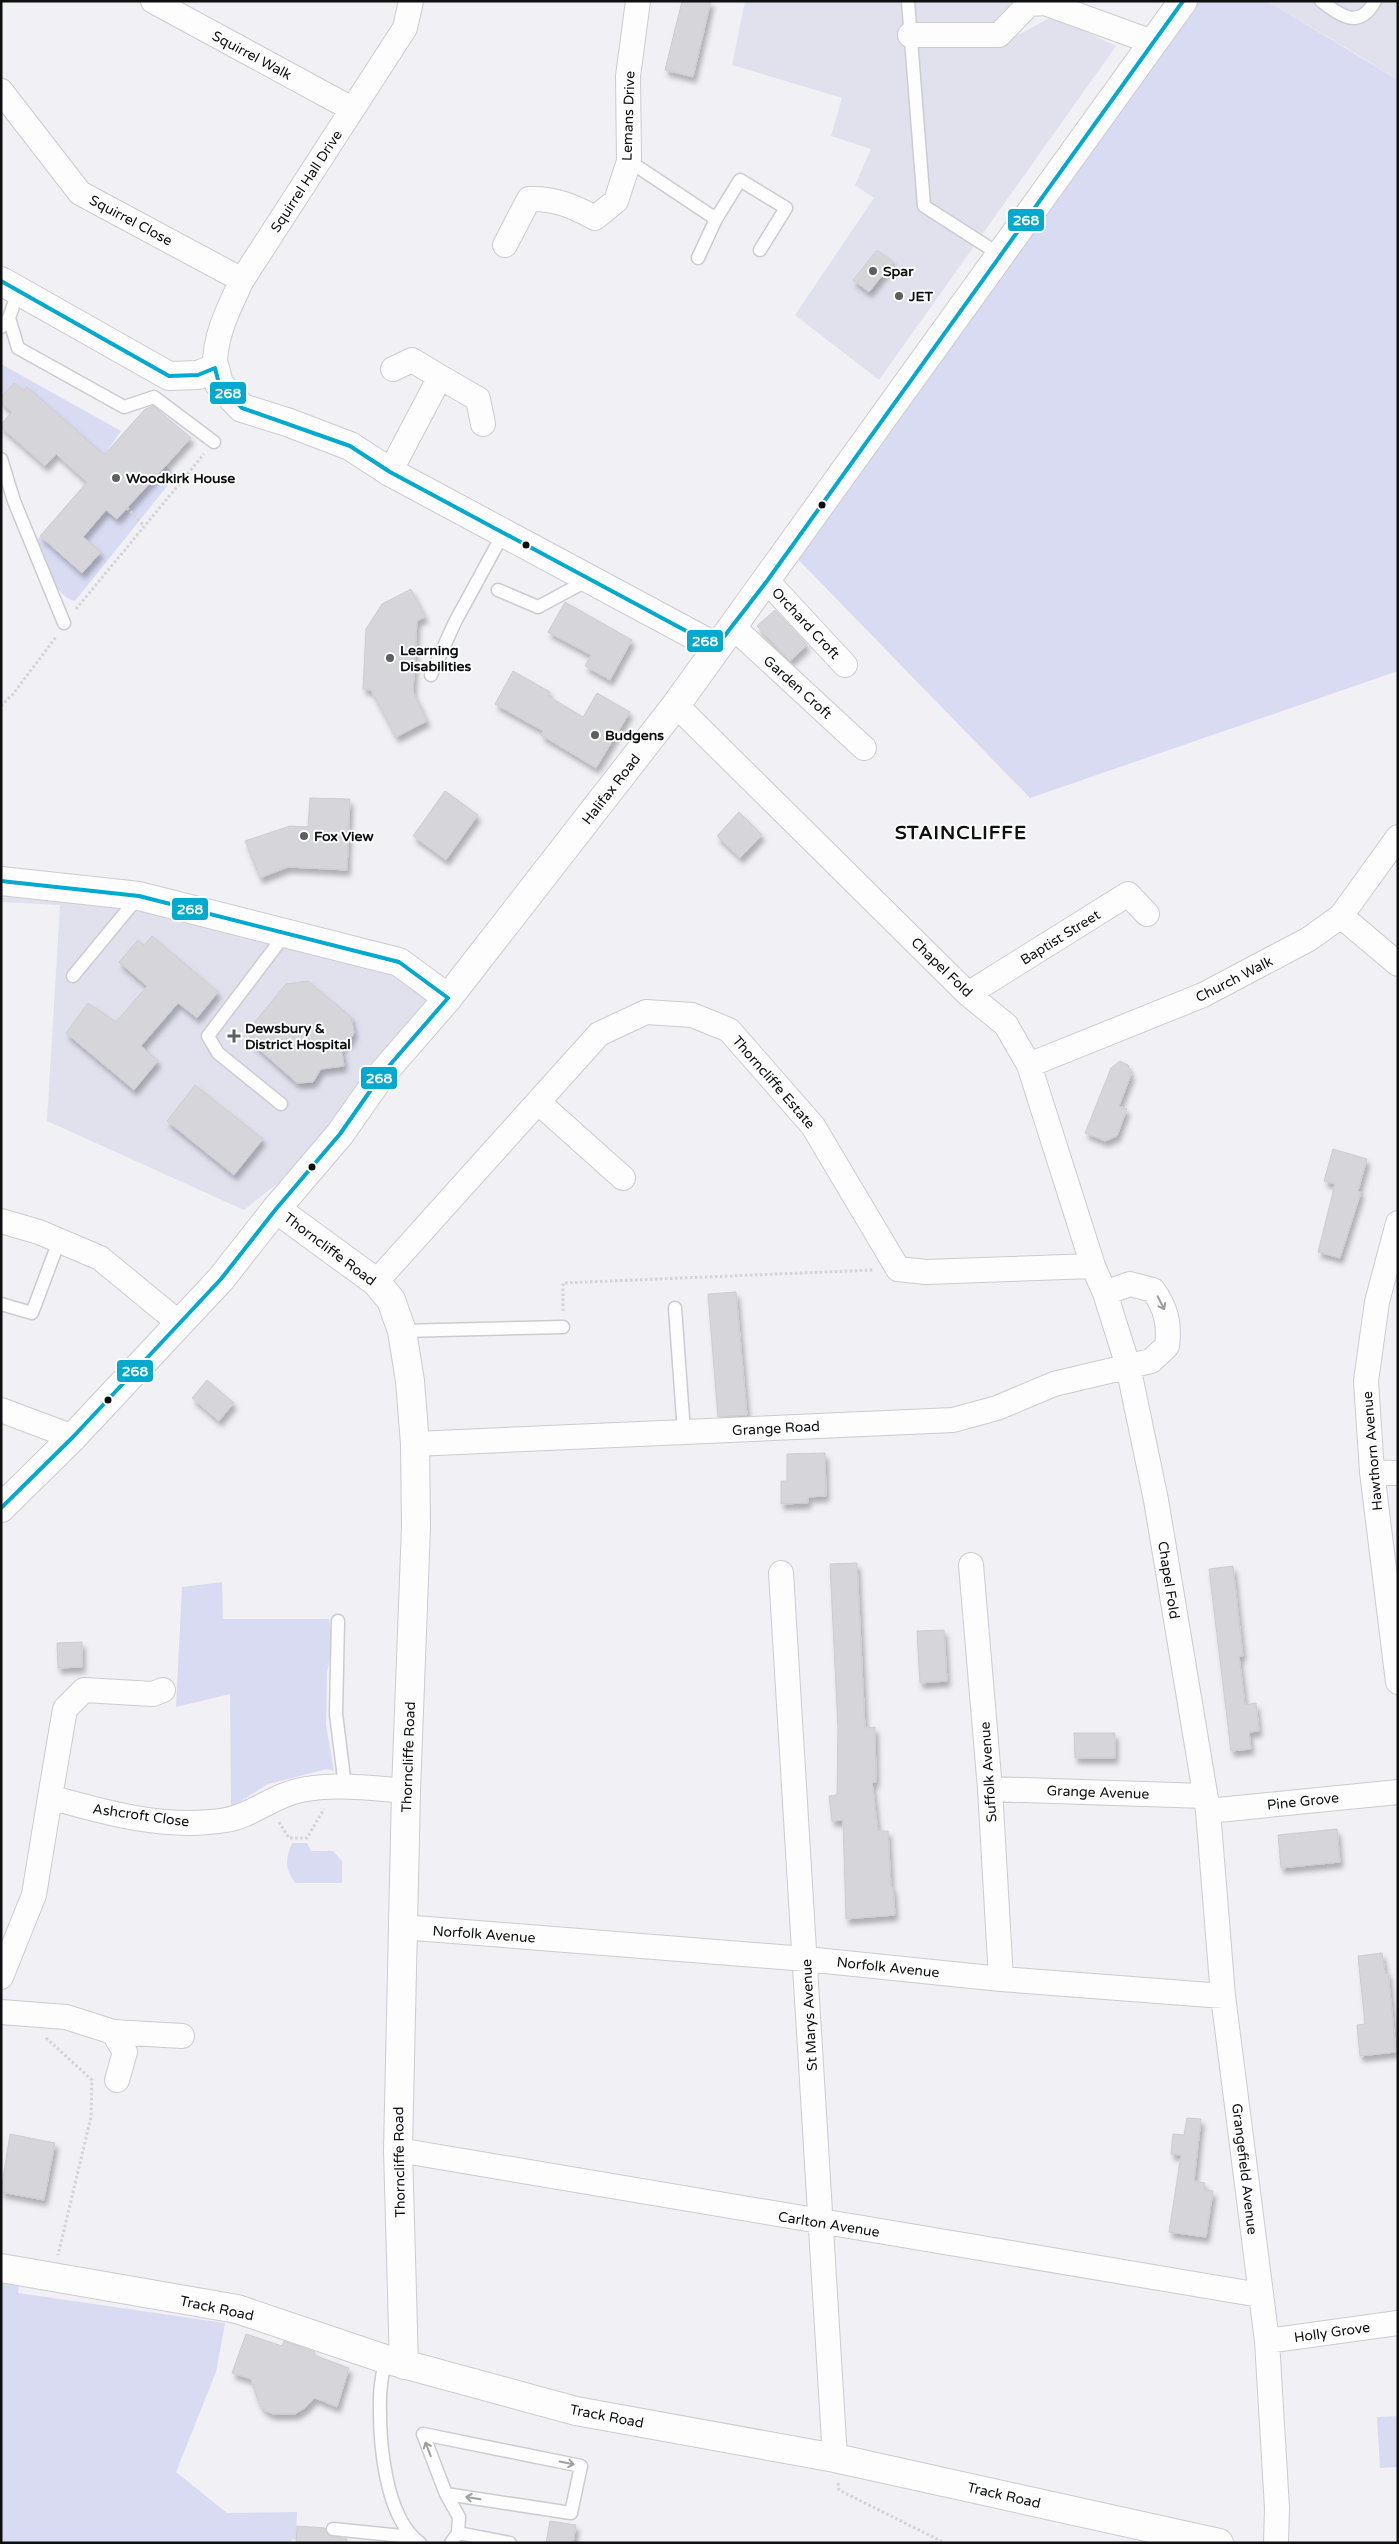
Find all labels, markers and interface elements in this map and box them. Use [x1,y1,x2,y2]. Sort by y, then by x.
street label: Squirrel Walk [209,27,295,84]
street label: Lemans Drive [618,71,639,161]
street label: Squirrel Hall Drive [267,127,346,236]
street label: Squirrel Close [86,191,175,249]
line badge: 268 [1007,208,1045,232]
text: 268 [1013,212,1039,229]
place label: Spar [883,263,914,280]
marker: Spar [867,265,879,277]
place label: JET [908,288,933,305]
marker: JET [893,290,905,302]
line badge: 268 [209,381,247,405]
text: 268 [215,385,241,402]
place label: Woodkirk House [126,470,235,487]
marker: Woodkirk House [110,472,122,484]
unlabelled marker [817,500,827,510]
unlabelled marker [521,540,531,550]
street label: Orchard Croft [768,584,844,663]
line badge: 268 [686,629,724,653]
text: 268 [692,633,718,650]
place label: Learning Disabilities [400,642,471,675]
marker: Learning Disabilities [384,652,396,664]
street label: Garden Croft [760,652,836,723]
place label: Budgens [605,727,664,744]
marker: Budgens [589,729,601,741]
street label: Halifax Road [579,751,644,828]
district label: STAINCLIFFE [895,822,1027,844]
place label: Fox View [314,828,374,845]
marker: Fox View [298,830,310,842]
line badge: 268 [171,897,209,921]
text: 268 [177,901,203,918]
street label: Baptist Street [1017,906,1104,969]
street label: Chapel Fold [907,934,976,1001]
street label: Church Walk [1193,953,1276,1006]
place label: Dewsbury & District Hospital [245,1020,351,1053]
marker: Dewsbury & District Hospital [227,1029,241,1043]
street label: Thorncliffe Estate [729,1032,819,1132]
line badge: 268 [360,1066,398,1090]
text: 268 [366,1070,392,1087]
unlabelled marker [307,1162,317,1172]
street label: Thorncliffe Road [280,1209,379,1290]
one-way arrow [1157,1295,1166,1310]
line badge: 268 [116,1359,154,1383]
text: 268 [122,1363,148,1380]
street label: Hawthorn Avenue [1359,1391,1386,1511]
unlabelled marker [103,1395,113,1405]
street label: Grange Road [732,1418,820,1439]
street label: Chapel Fold [1154,1540,1183,1620]
street label: Thorncliffe Road [398,1701,419,1813]
street label: Suffolk Avenue [976,1721,1000,1823]
street label: Grange Avenue [1046,1782,1150,1803]
street label: Pine Grove [1266,1789,1340,1814]
street label: Ashcroft Close [92,1800,190,1831]
street label: Norfolk Avenue [432,1922,536,1947]
street label: Norfolk Avenue [836,1954,940,1981]
street label: St Marys Avenue [798,1959,821,2071]
street label: Grangefield Avenue [1228,2103,1261,2236]
street label: Thorncliffe Road [390,2106,409,2218]
street label: Carlton Avenue [777,2208,881,2241]
street label: Track Road [179,2292,255,2325]
street label: Holly Grove [1293,2319,1371,2346]
street label: Track Road [569,2401,645,2432]
one-way arrow [423,2441,432,2457]
one-way arrow [558,2459,574,2468]
street label: Track Road [966,2479,1042,2512]
one-way arrow [465,2493,481,2503]

